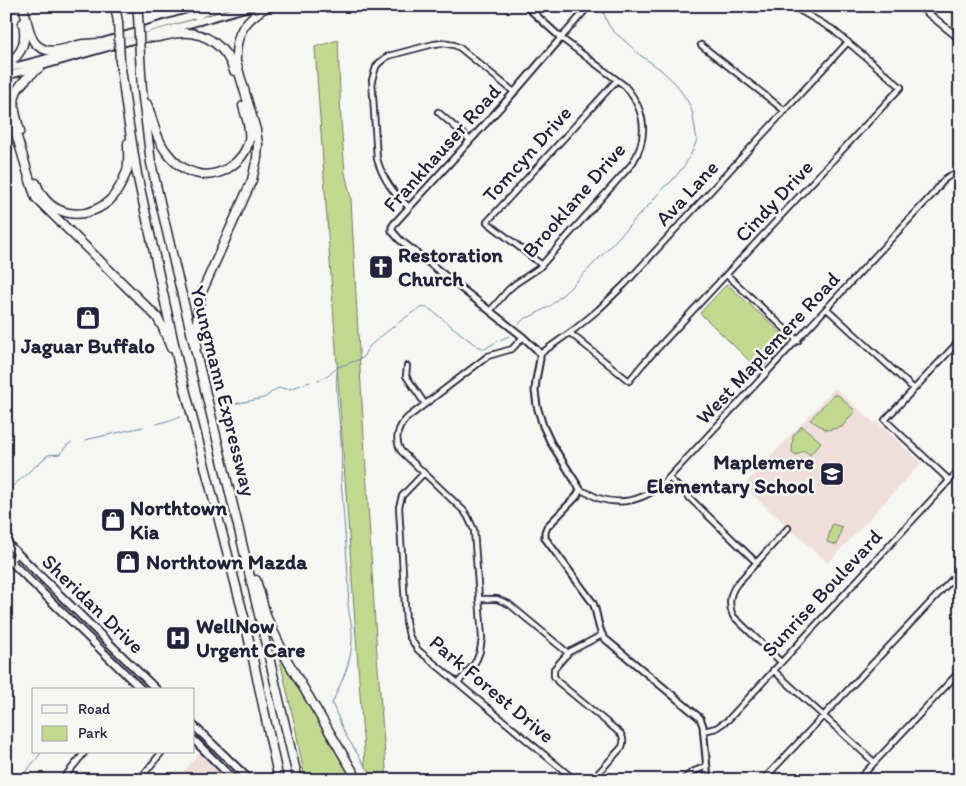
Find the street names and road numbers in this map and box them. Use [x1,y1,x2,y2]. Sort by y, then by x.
street label: Frankhauser Road [378,78,506,217]
street label: Tomcyn Drive [477,100,576,207]
street label: Brooklane Drive [517,137,630,262]
street label: Cindy Drive [729,154,818,247]
street label: Ava Lane [650,155,723,231]
street label: West Maplemere Road [690,266,845,429]
street label: Youngmann Expressway [185,283,262,499]
street label: Sunrise Boulevard [756,523,887,662]
street label: Sheridan Drive [37,549,150,659]
street label: Park Forest Drive [425,629,560,748]

